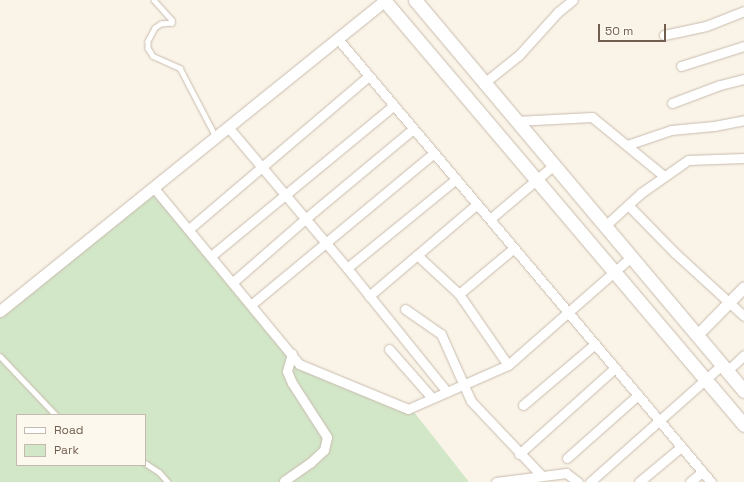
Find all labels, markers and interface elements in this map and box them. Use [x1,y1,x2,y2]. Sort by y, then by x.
scale bar [600,16,668,42]
text: 50 m [605,23,633,39]
legend [16,414,146,466]
text: Road [54,422,83,438]
text: Park [54,442,79,458]

